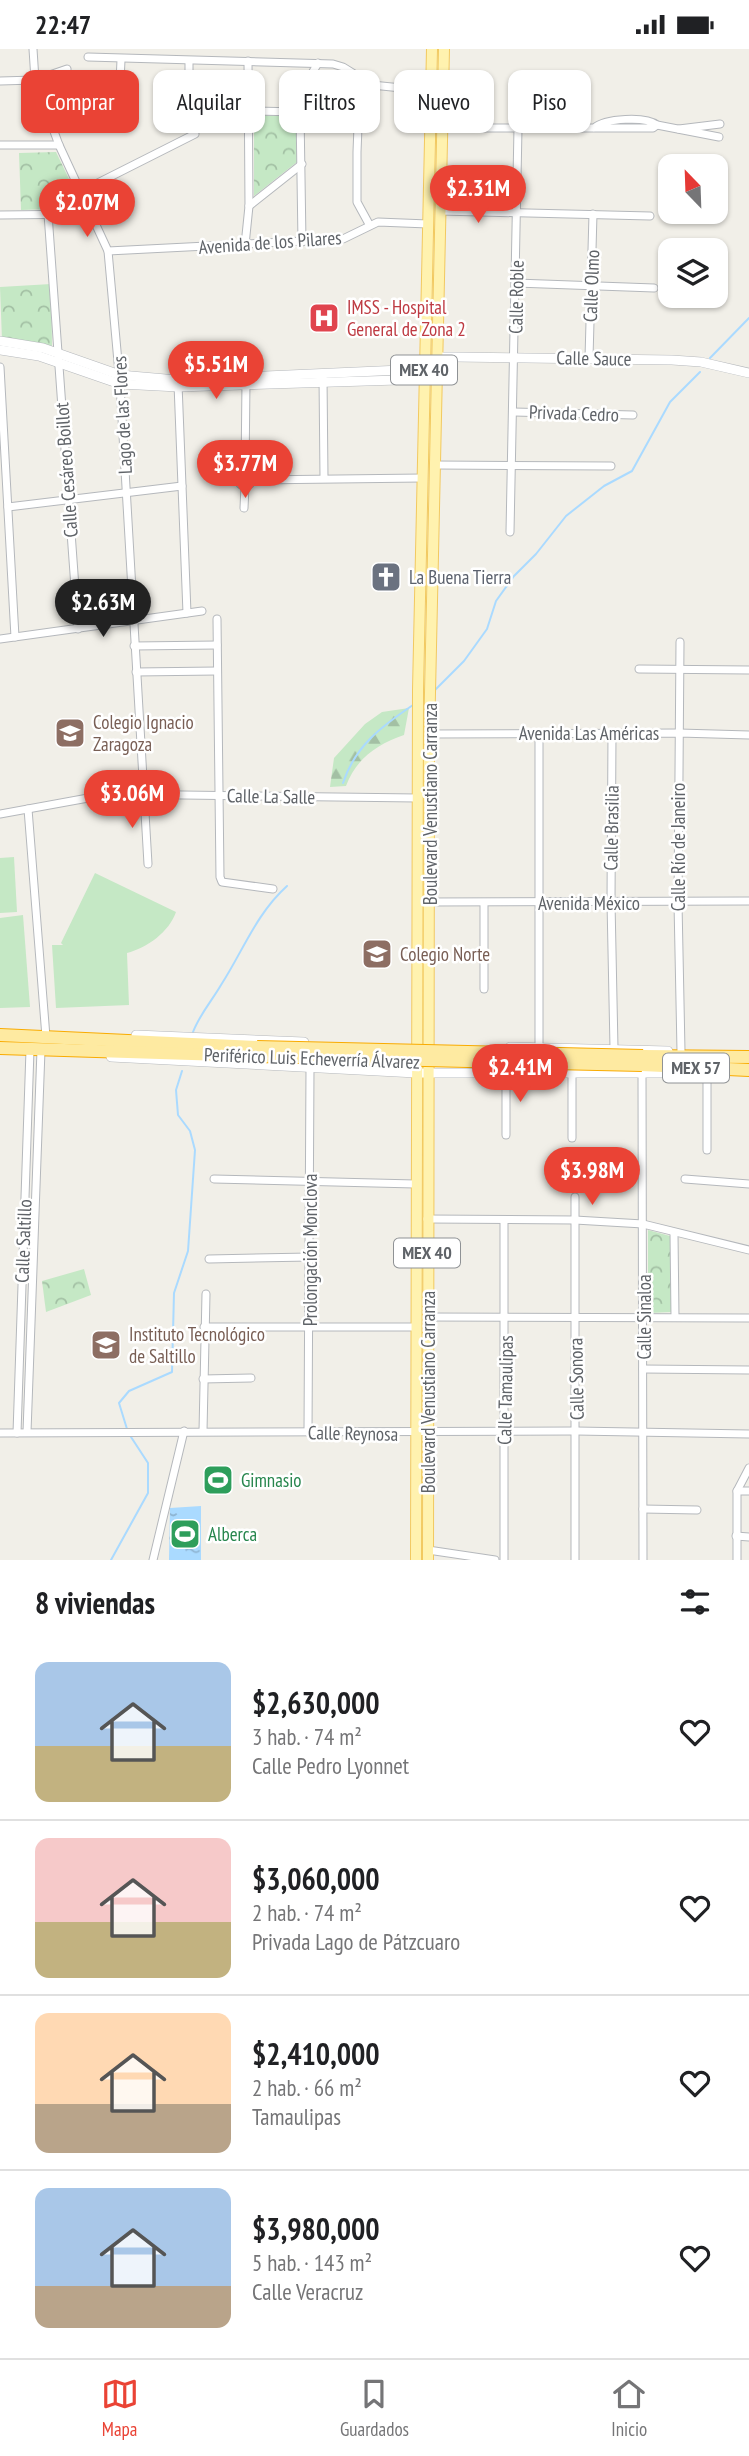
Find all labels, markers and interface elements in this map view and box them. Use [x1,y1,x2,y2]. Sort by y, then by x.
text: 22:47 [35,8,91,41]
chip: Comprar [21,70,139,133]
chip: Alquilar [153,70,265,133]
chip: Filtros [279,70,380,133]
chip: Nuevo [394,70,494,133]
chip: Piso [508,70,591,133]
north arrow [658,154,728,224]
map controls [658,154,728,308]
pin: $2.31M [421,165,535,225]
text: $2.31M [446,173,510,202]
pin: $2.07M [30,179,144,239]
text: $2.07M [55,187,119,216]
street label: Avenida de los Pilares [198,225,342,259]
button: layers [658,238,728,308]
street label: Calle Olmo [578,249,604,323]
street label: Calle Roble [503,260,529,334]
place label: IMSS - Hospital General de Zona 2 [347,295,466,341]
hospital icon: IMSS - Hospital General de Zona 2 [307,301,341,335]
pin: $5.51M [159,341,273,401]
street label: Calle Sauce [556,345,632,371]
text: $5.51M [184,349,248,378]
street label: Lago de las Flores [107,355,137,475]
road number: MEX 40 [391,355,457,384]
street label: Privada Cedro [529,399,619,427]
street label: Calle Cesáreo Boillot [49,401,83,538]
pin: $3.77M [188,441,302,500]
text: $3.77M [213,448,277,477]
church icon: La Buena Tierra [369,560,403,594]
place label: La Buena Tierra [409,565,511,589]
pin: $2.63M [46,579,160,639]
text: $2.63M [71,587,135,616]
street label: Boulevard Venustiano Carranza [418,703,442,905]
place label: Colegio Ignacio Zaragoza [93,710,194,756]
school or university icon: Colegio Ignacio Zaragoza [53,716,87,750]
street label: Avenida Las Américas [519,721,659,745]
pin: $3.06M [75,771,189,830]
text: $3.06M [100,778,164,807]
street label: Calle La Salle [227,783,316,809]
street label: Calle Río de Janeiro [666,783,690,911]
street label: Calle Brasilia [598,785,624,871]
street label: Avenida México [538,891,640,915]
school or university icon: Colegio Norte [360,937,394,971]
place label: Colegio Norte [400,942,490,966]
street label: Periférico Luis Echeverría Álvarez [204,1042,421,1074]
pin: $2.41M [463,1045,577,1104]
text: $2.41M [488,1052,552,1081]
road number: MEX 57 [663,1053,729,1083]
pin: $3.98M [535,1147,649,1207]
text: $3.98M [560,1155,624,1184]
street label: Prolongación Monclova [298,1174,322,1326]
street label: Calle Saltillo [10,1199,36,1283]
road number: MEX 40 [394,1239,460,1267]
street label: Calle Sinaloa [632,1274,656,1360]
street label: Boulevard Venustiano Carranza [416,1291,440,1493]
place label: Instituto Tecnológico de Saltillo [129,1322,265,1368]
school or university icon: Instituto Tecnológico de Saltillo [89,1328,123,1362]
street label: Calle Tamaulipas [492,1335,518,1445]
street label: Calle Sonora [563,1338,589,1420]
street label: Calle Reynosa [308,1420,398,1446]
sports icon: Gimnasio [201,1463,235,1497]
place label: Gimnasio [241,1468,302,1492]
sports icon: Alberca [168,1517,202,1551]
place label: Alberca [208,1522,257,1546]
text: 8 viviendas [35,1583,155,1622]
icon: filters [676,1583,714,1621]
text: $2,630,000 [252,1683,380,1722]
icon: home [91,1690,175,1774]
icon: heart [676,1713,714,1751]
text: 3 hab. · 74 m² [252,1722,362,1751]
text: Calle Pedro Lyonnet [252,1751,409,1780]
text: $3,060,000 [252,1859,380,1898]
icon: home [91,1866,175,1950]
icon: heart [676,1889,714,1927]
text: 2 hab. · 74 m² [252,1898,362,1927]
text: Privada Lago de Pátzcuaro [252,1927,460,1956]
text: $2,410,000 [252,2034,380,2073]
icon: home [91,2041,175,2125]
icon: heart [676,2064,714,2102]
text: 2 hab. · 66 m² [252,2073,362,2102]
text: Tamaulipas [252,2102,341,2131]
text: $3,980,000 [252,2209,380,2248]
icon: home [91,2216,175,2300]
icon: heart [676,2239,714,2277]
text: 5 hab. · 143 m² [252,2248,372,2277]
text: Calle Veracruz [252,2277,363,2306]
tab: Mapa [101,2375,139,2441]
tab: Guardados [340,2375,409,2441]
tab: Inicio [610,2375,648,2441]

